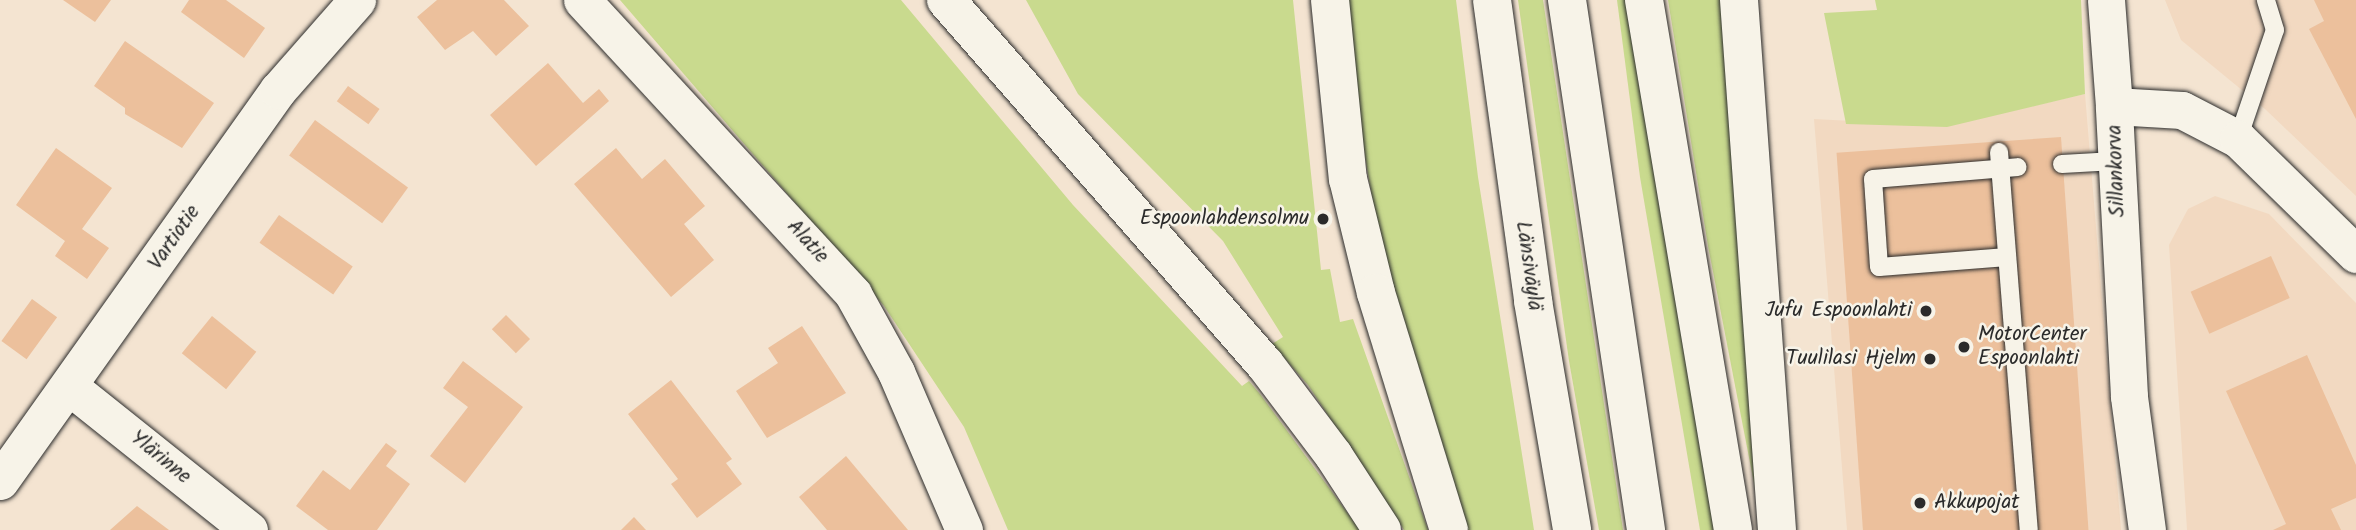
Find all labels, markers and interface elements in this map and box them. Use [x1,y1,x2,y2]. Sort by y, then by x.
street label: Sillankorva [2103,124,2131,218]
street label: Vartiotie [144,201,206,275]
place label: Espoonlahdensolmu [1140,206,1309,232]
marker: Espoonlahdensolmu [1315,211,1331,227]
street label: Alatie [781,215,833,269]
street label: Länsiväylä [1509,220,1547,312]
place label: Jufu Espoonlahti [1765,298,1912,324]
marker: Jufu Espoonlahti [1918,303,1934,319]
place label: MotorCenter Espoonlahti [1978,322,2086,372]
marker: MotorCenter Espoonlahti [1956,339,1972,355]
place label: Tuulilasi Hjelm [1786,346,1916,372]
marker: Tuulilasi Hjelm [1922,351,1938,367]
street label: Ylärinne [125,426,195,490]
place label: Akkupojat [1934,490,2019,516]
marker: Akkupojat [1912,495,1928,511]

